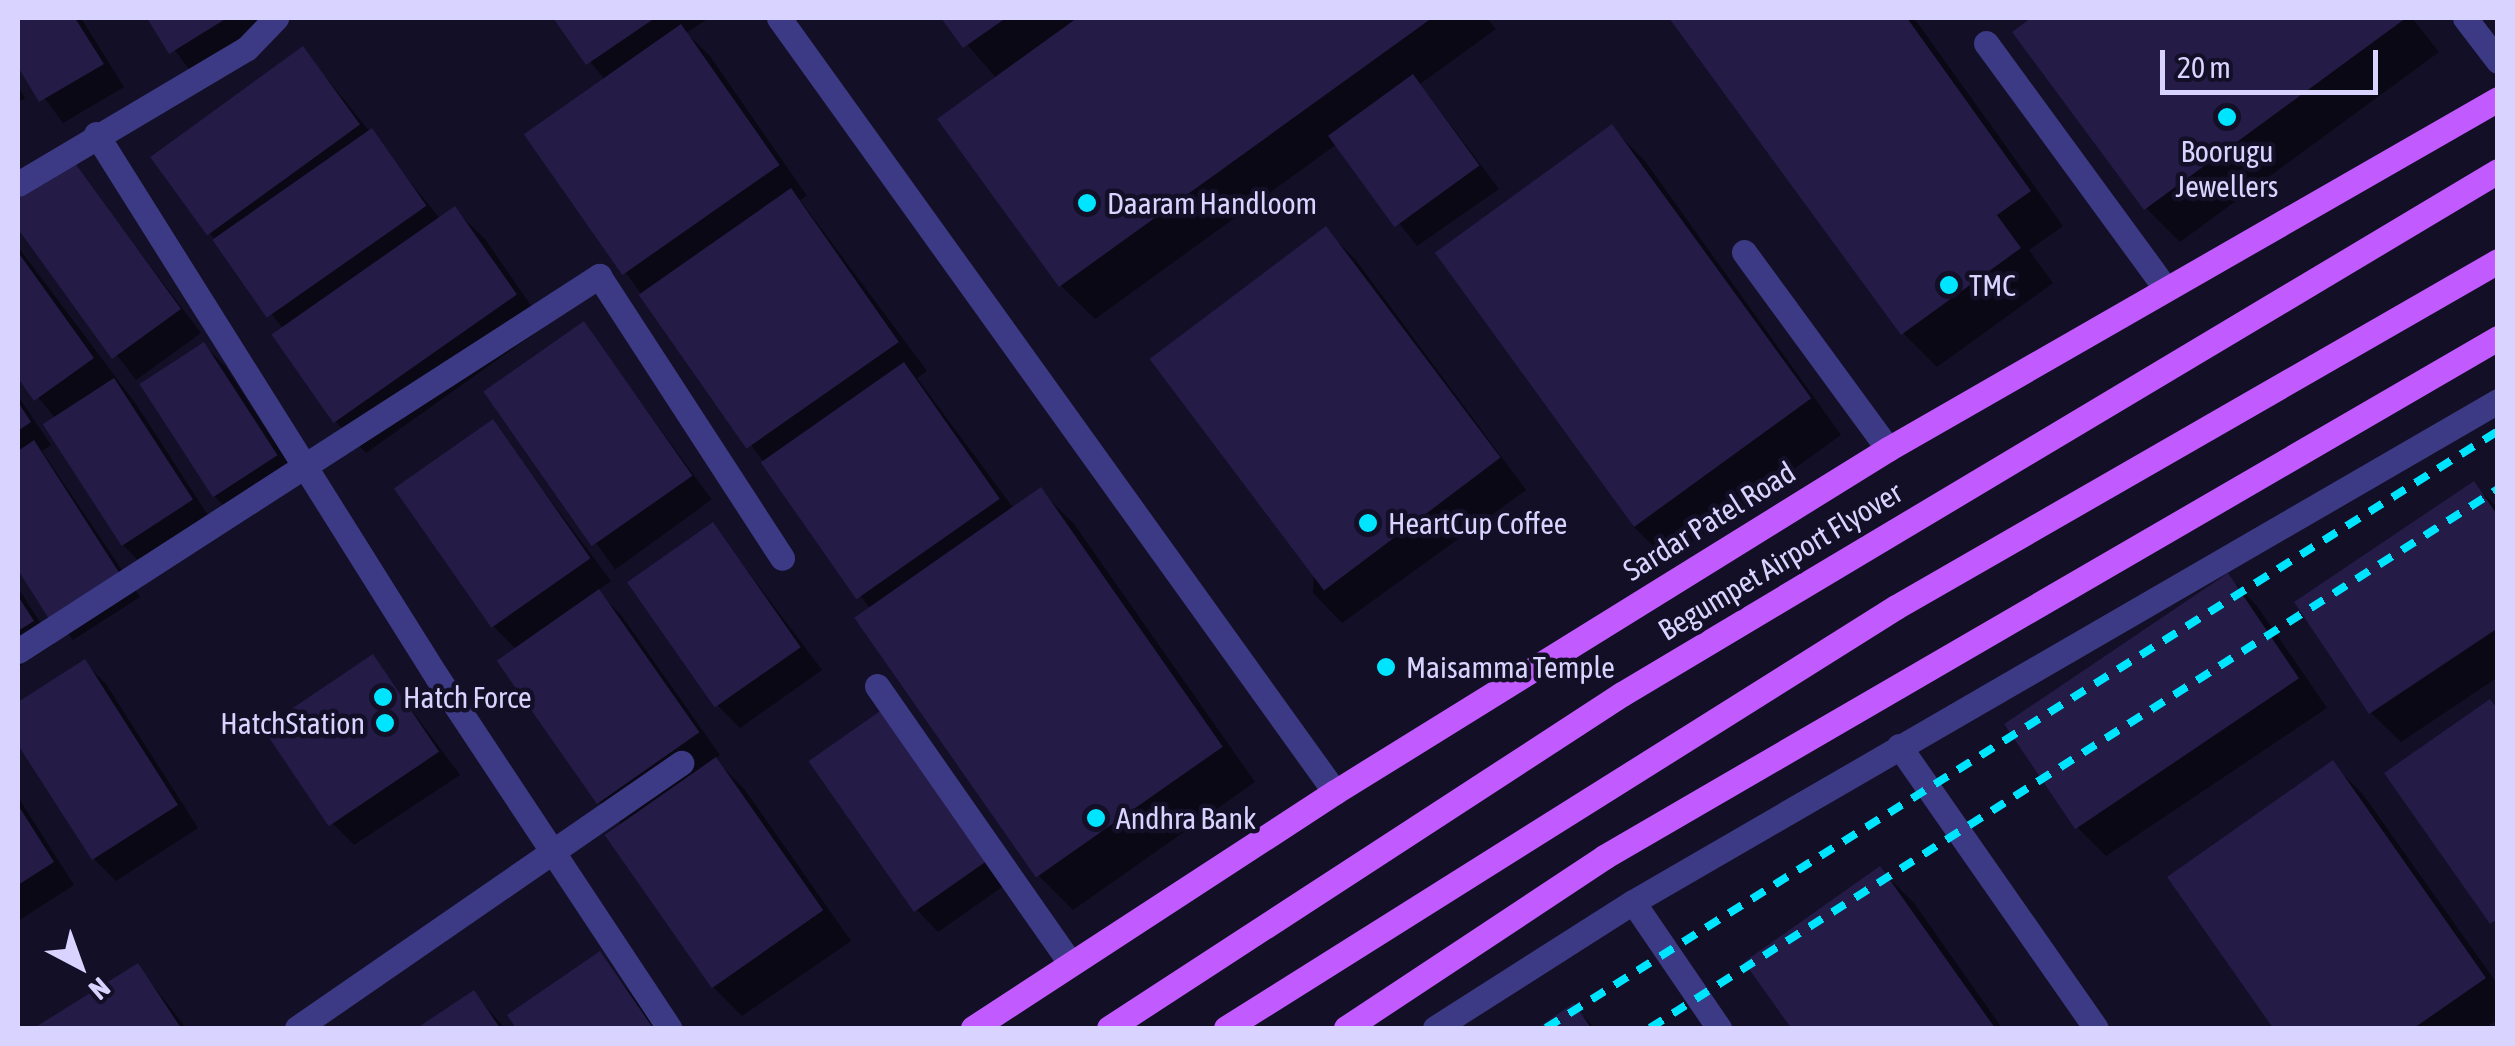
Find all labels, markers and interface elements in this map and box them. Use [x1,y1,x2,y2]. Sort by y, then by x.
scale bar [2165,30,2382,92]
text: 20 m [2177,50,2231,84]
marker: Boorugu Jewellers [2216,106,2238,128]
place label: Boorugu Jewellers [2176,133,2278,204]
place label: Daaram Handloom [1107,185,1317,221]
marker: Daaram Handloom [1076,192,1098,214]
place label: TMC [1969,267,2016,303]
marker: TMC [1938,274,1960,296]
street label: Sardar Patel Road [1616,454,1802,588]
street label: Begumpet Airport Flyover [1652,474,1908,648]
place label: HeartCup Coffee [1388,505,1567,541]
marker: HeartCup Coffee [1357,512,1379,534]
place label: Maisamma Temple [1406,649,1615,685]
marker: Maisamma Temple [1375,656,1397,678]
place label: Hatch Force [403,679,532,715]
marker: Hatch Force [372,686,394,708]
place label: HatchStation [220,705,365,741]
marker: HatchStation [374,712,396,734]
place label: Andhra Bank [1116,800,1256,836]
marker: Andhra Bank [1085,807,1107,829]
north arrow [30,916,130,1016]
text: N [83,971,116,1006]

